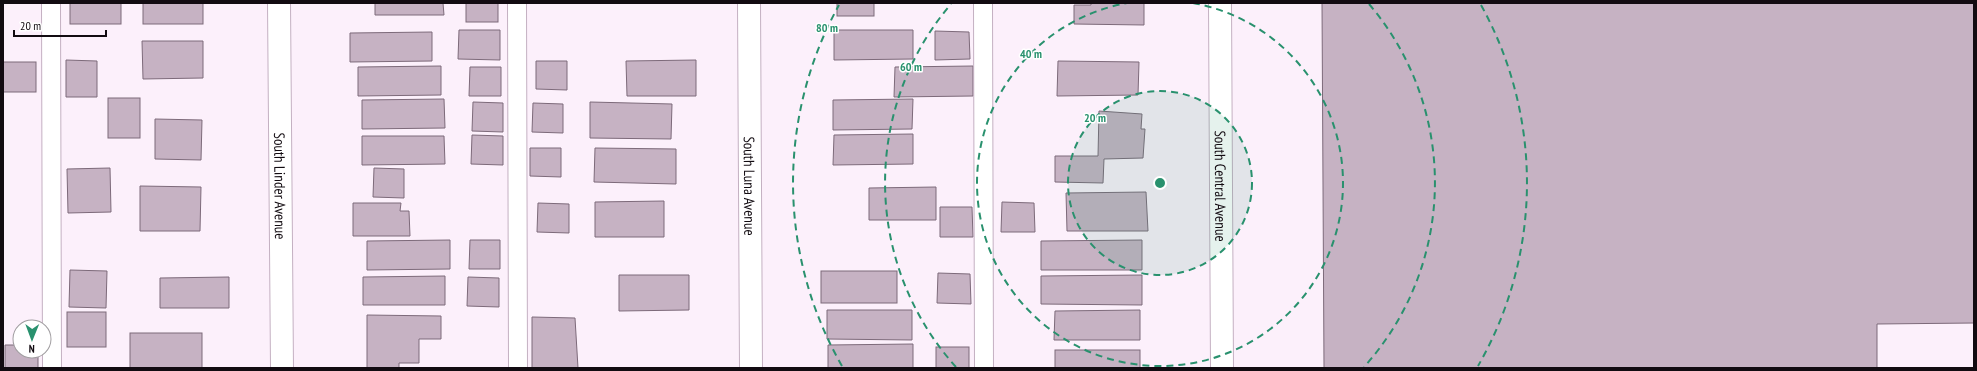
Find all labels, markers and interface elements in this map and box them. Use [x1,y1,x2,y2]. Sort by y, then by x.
scale bar [14,12,106,38]
text: 20 m [20,18,41,33]
text: 80 m [816,20,838,35]
text: 40 m [1020,46,1042,61]
text: 60 m [900,59,922,74]
text: 20 m [1084,110,1106,125]
street label: South Central Avenue [1211,130,1231,242]
street label: South Linder Avenue [271,132,290,240]
street label: South Luna Avenue [740,136,760,236]
centre of rings [1153,176,1167,190]
north arrow [12,319,52,359]
text: N [29,342,35,356]

